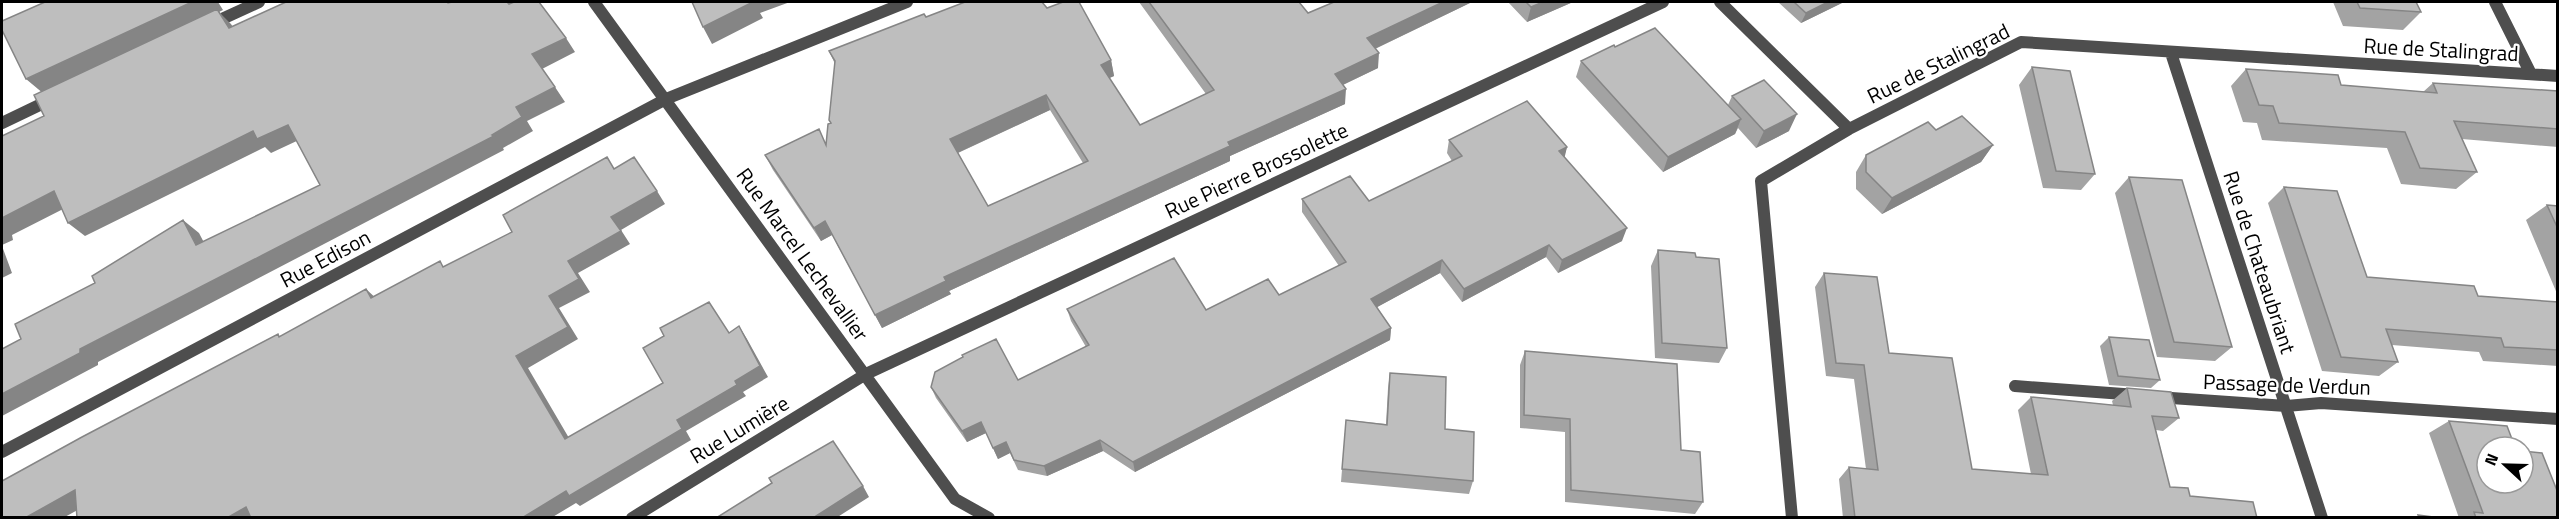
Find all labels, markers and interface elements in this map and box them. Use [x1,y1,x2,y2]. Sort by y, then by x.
street label: Rue de Stalingrad [1861,15,2015,111]
street label: Rue de Stalingrad [2363,29,2519,69]
street label: Rue Pierre Brossolette [1159,113,1353,227]
street label: Rue Marcel Lechevallier [729,161,877,347]
street label: Rue de Chateaubriant [2215,166,2305,358]
street label: Rue Edison [274,221,376,295]
street label: Passage de Verdun [2203,365,2371,403]
street label: Rue Lumière [683,387,795,471]
north arrow [2475,435,2535,495]
text: N [2478,450,2504,469]

